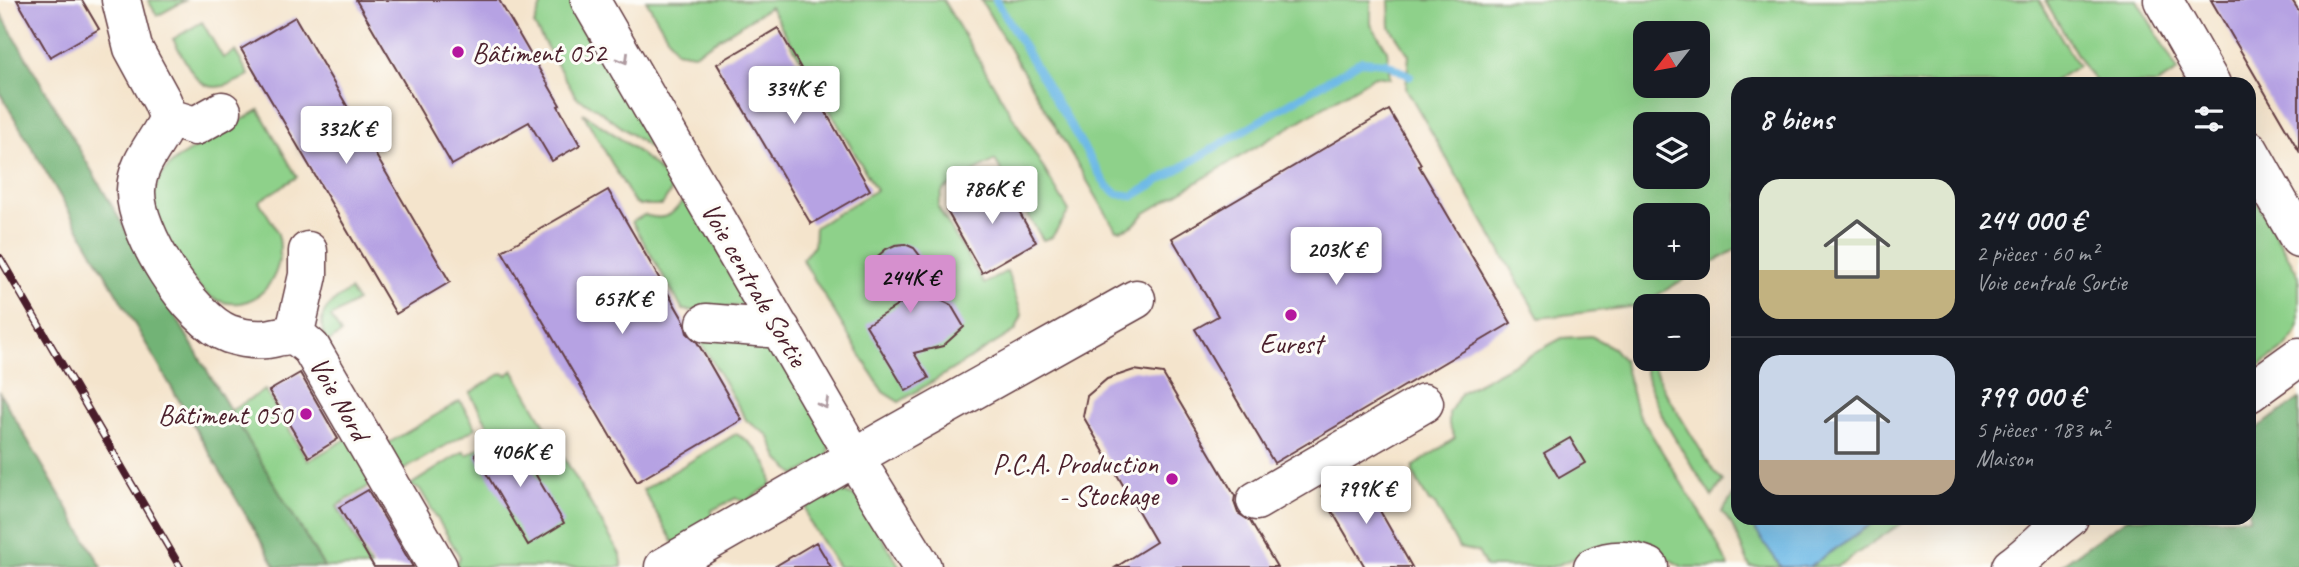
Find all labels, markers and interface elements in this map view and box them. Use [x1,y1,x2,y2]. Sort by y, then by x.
north arrow [1633,21,1710,98]
map controls [1633,21,1710,371]
place label: Bâtiment 052 [472,35,609,70]
marker: Bâtiment 052 [450,44,466,60]
one-way arrow [616,52,629,64]
pin: 334K € [737,66,851,126]
text: 334K € [765,74,823,103]
text: 8 biens [1759,100,1833,138]
icon: filters [2190,100,2228,138]
pin: 332K € [289,106,403,166]
button: layers [1633,112,1710,189]
text: 332K € [317,114,375,143]
pin: 786K € [935,166,1049,226]
text: 786K € [962,174,1022,203]
street label: Voie centrale Sortie [694,196,817,374]
text: 244 000 € [1976,201,2085,239]
button: + [1633,203,1710,280]
icon: home [1815,207,1899,291]
pin: 203K € [1279,228,1393,287]
text: 203K € [1307,235,1365,264]
text: 2 pièces · 60 m² [1976,239,2098,268]
pin: 244K € [853,256,967,315]
text: 244K € [881,263,939,292]
text: Voie centrale Sortie [1976,268,2127,297]
pin: 657K € [565,276,679,336]
text: 657K € [593,284,651,313]
button: − [1633,294,1710,371]
marker: Eurest [1283,307,1299,323]
place label: Eurest [1259,326,1326,361]
street label: Voie Nord [302,350,379,450]
text: 799 000 € [1976,377,2084,415]
icon: home [1815,383,1899,467]
place label: Bâtiment 050 [158,397,294,432]
one-way arrow [816,397,829,410]
marker: Bâtiment 050 [298,406,314,422]
text: 5 pièces · 183 m² [1976,415,2108,444]
pin: 406K € [463,430,577,489]
text: 406K € [490,437,550,466]
text: Maison [1976,444,2033,473]
place label: P.C.A. Production - Stockage [993,446,1160,513]
pin: 799K € [1309,466,1423,526]
marker: P.C.A. Production - Stockage [1164,471,1180,487]
text: 799K € [1337,474,1395,503]

